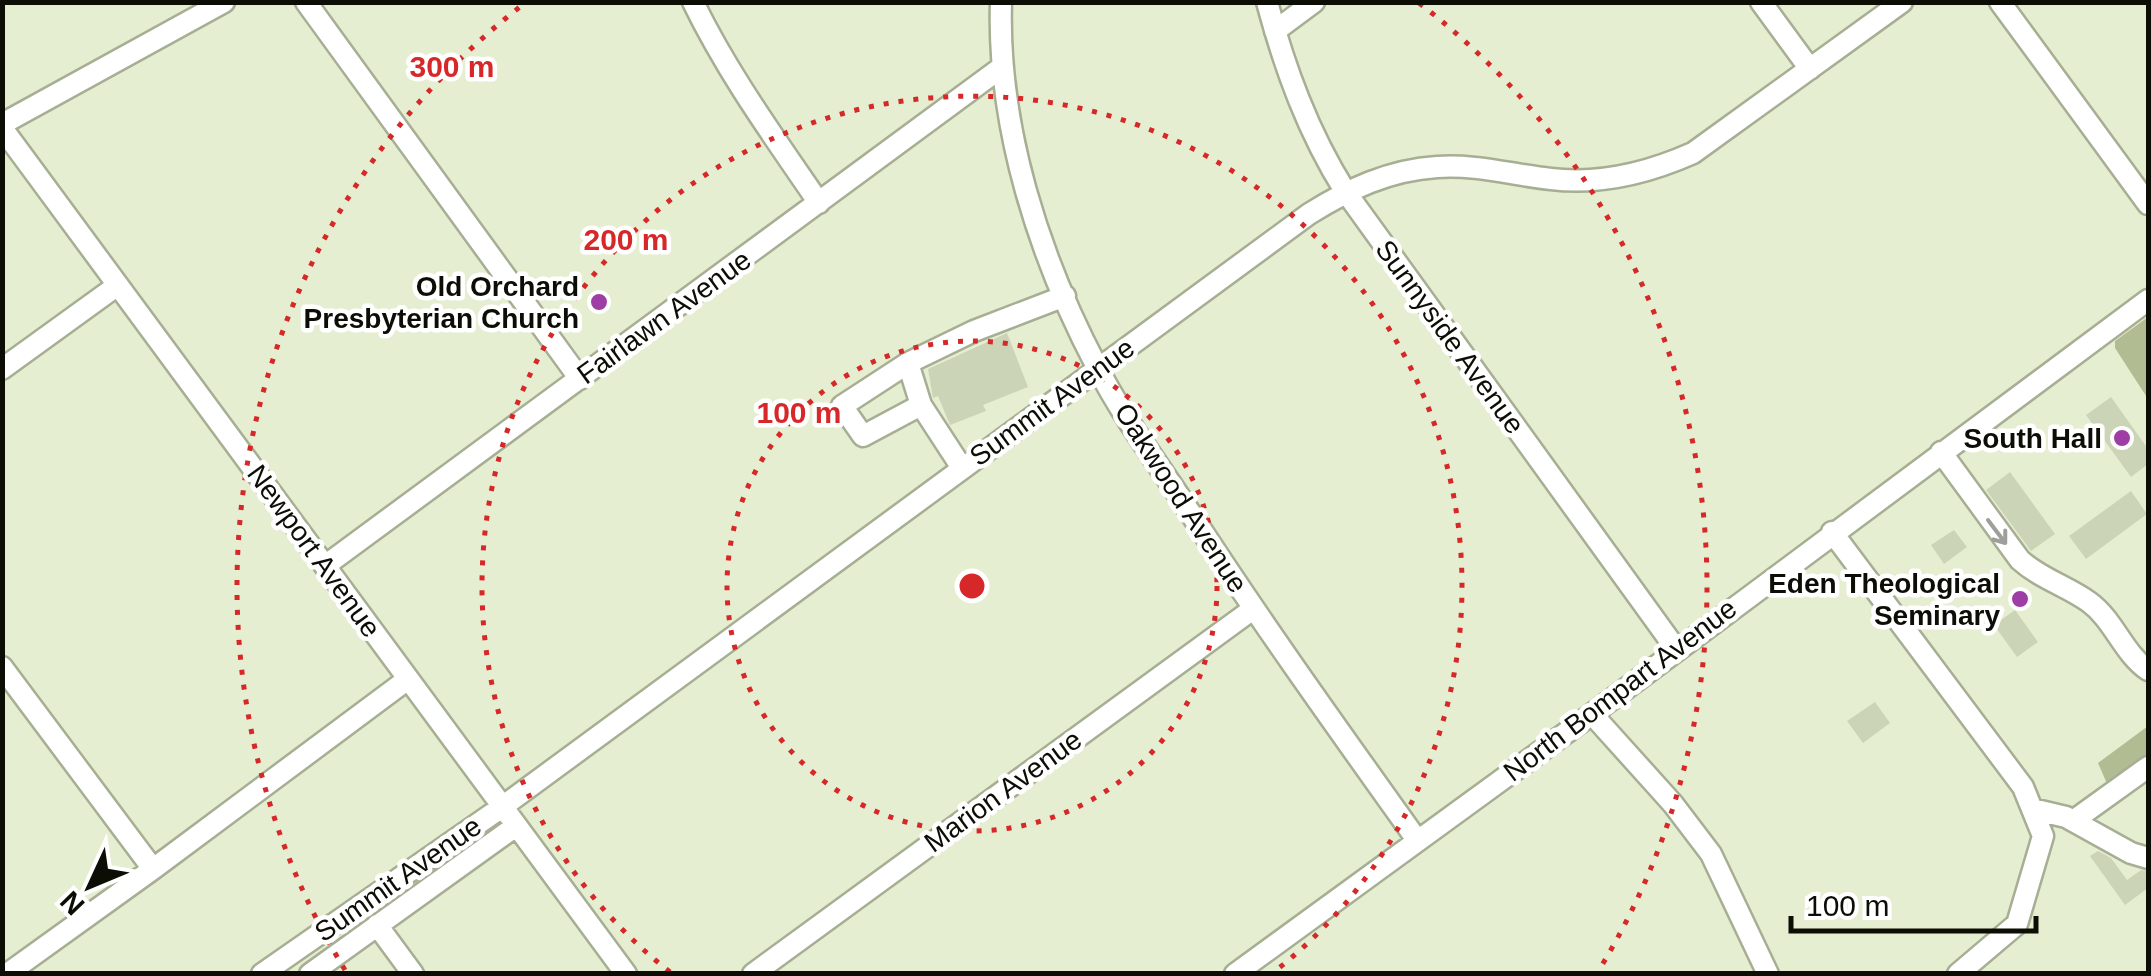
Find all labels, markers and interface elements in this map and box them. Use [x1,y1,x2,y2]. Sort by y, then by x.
text: 300 m [409,50,495,83]
text: 200 m [583,223,669,256]
street label: Sunnyside Avenue [1369,234,1531,440]
street label: Fairlawn Avenue [571,244,757,390]
place label: Old Orchard Presbyterian Church [304,271,579,334]
marker: Old Orchard Presbyterian Church [588,291,610,313]
street label: Summit Avenue [964,332,1140,472]
text: 100 m [756,396,842,429]
street label: Oakwood Avenue [1108,398,1254,598]
place label: South Hall [1964,423,2102,454]
marker: South Hall [2111,427,2133,449]
street label: Newport Avenue [241,459,387,643]
one-way arrow [1986,518,2007,545]
centre of rings [954,568,990,604]
place label: Eden Theological Seminary [1768,568,2000,631]
marker: Eden Theological Seminary [2009,588,2031,610]
street label: North Bompart Avenue [1498,593,1742,787]
street label: Marion Avenue [919,724,1087,858]
street label: Summit Avenue [309,810,487,948]
north arrow [40,836,140,936]
scale bar [1791,871,2036,933]
text: N [54,885,91,921]
text: 100 m [1806,889,1889,922]

